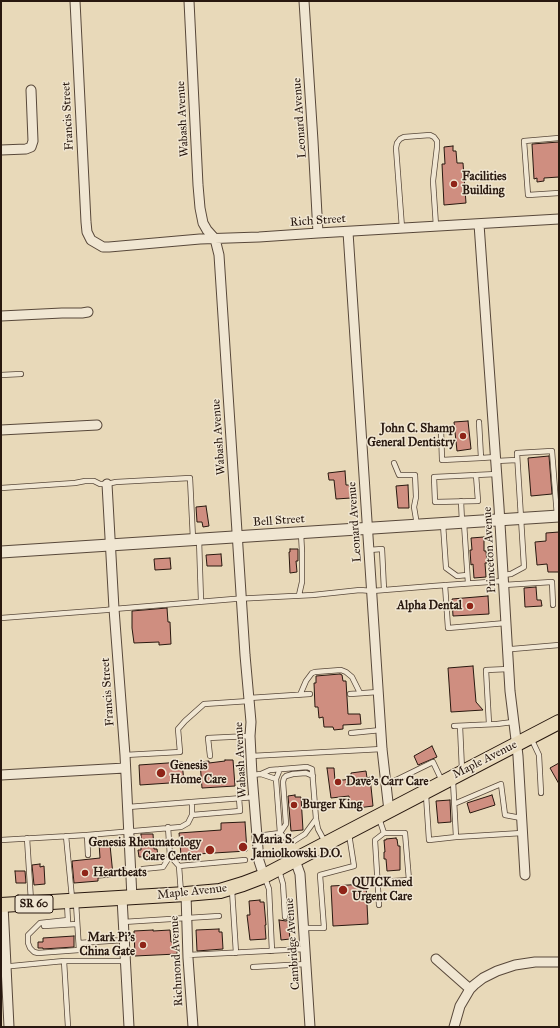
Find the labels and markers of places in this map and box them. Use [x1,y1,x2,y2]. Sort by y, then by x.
place label: Facilities Building [462,170,506,198]
marker: Facilities Building [449,179,459,189]
place label: John C. Shamp General Dentistry [367,422,455,450]
marker: John C. Shamp General Dentistry [458,431,468,441]
place label: Alpha Dental [397,599,462,613]
marker: Alpha Dental [465,601,475,611]
place label: Genesis Home Care [170,759,227,787]
marker: Genesis Home Care [155,767,167,779]
place label: Dave's Carr Care [346,775,428,789]
marker: Dave's Carr Care [333,777,343,787]
place label: Burger King [302,798,362,812]
marker: Burger King [289,800,299,810]
place label: Maria S. Jamiolkowski D.O. [252,833,342,861]
place label: Genesis Rheumatology Care Center [89,836,201,864]
marker: Maria S. Jamiolkowski D.O. [237,841,249,853]
marker: Genesis Rheumatology Care Center [204,844,216,856]
place label: Heartbeats [93,866,147,880]
marker: Heartbeats [80,868,90,878]
place label: QUICKmed Urgent Care [352,876,413,904]
marker: QUICKmed Urgent Care [337,884,349,896]
place label: Mark Pi's China Gate [80,931,135,959]
marker: Mark Pi's China Gate [138,940,148,950]

